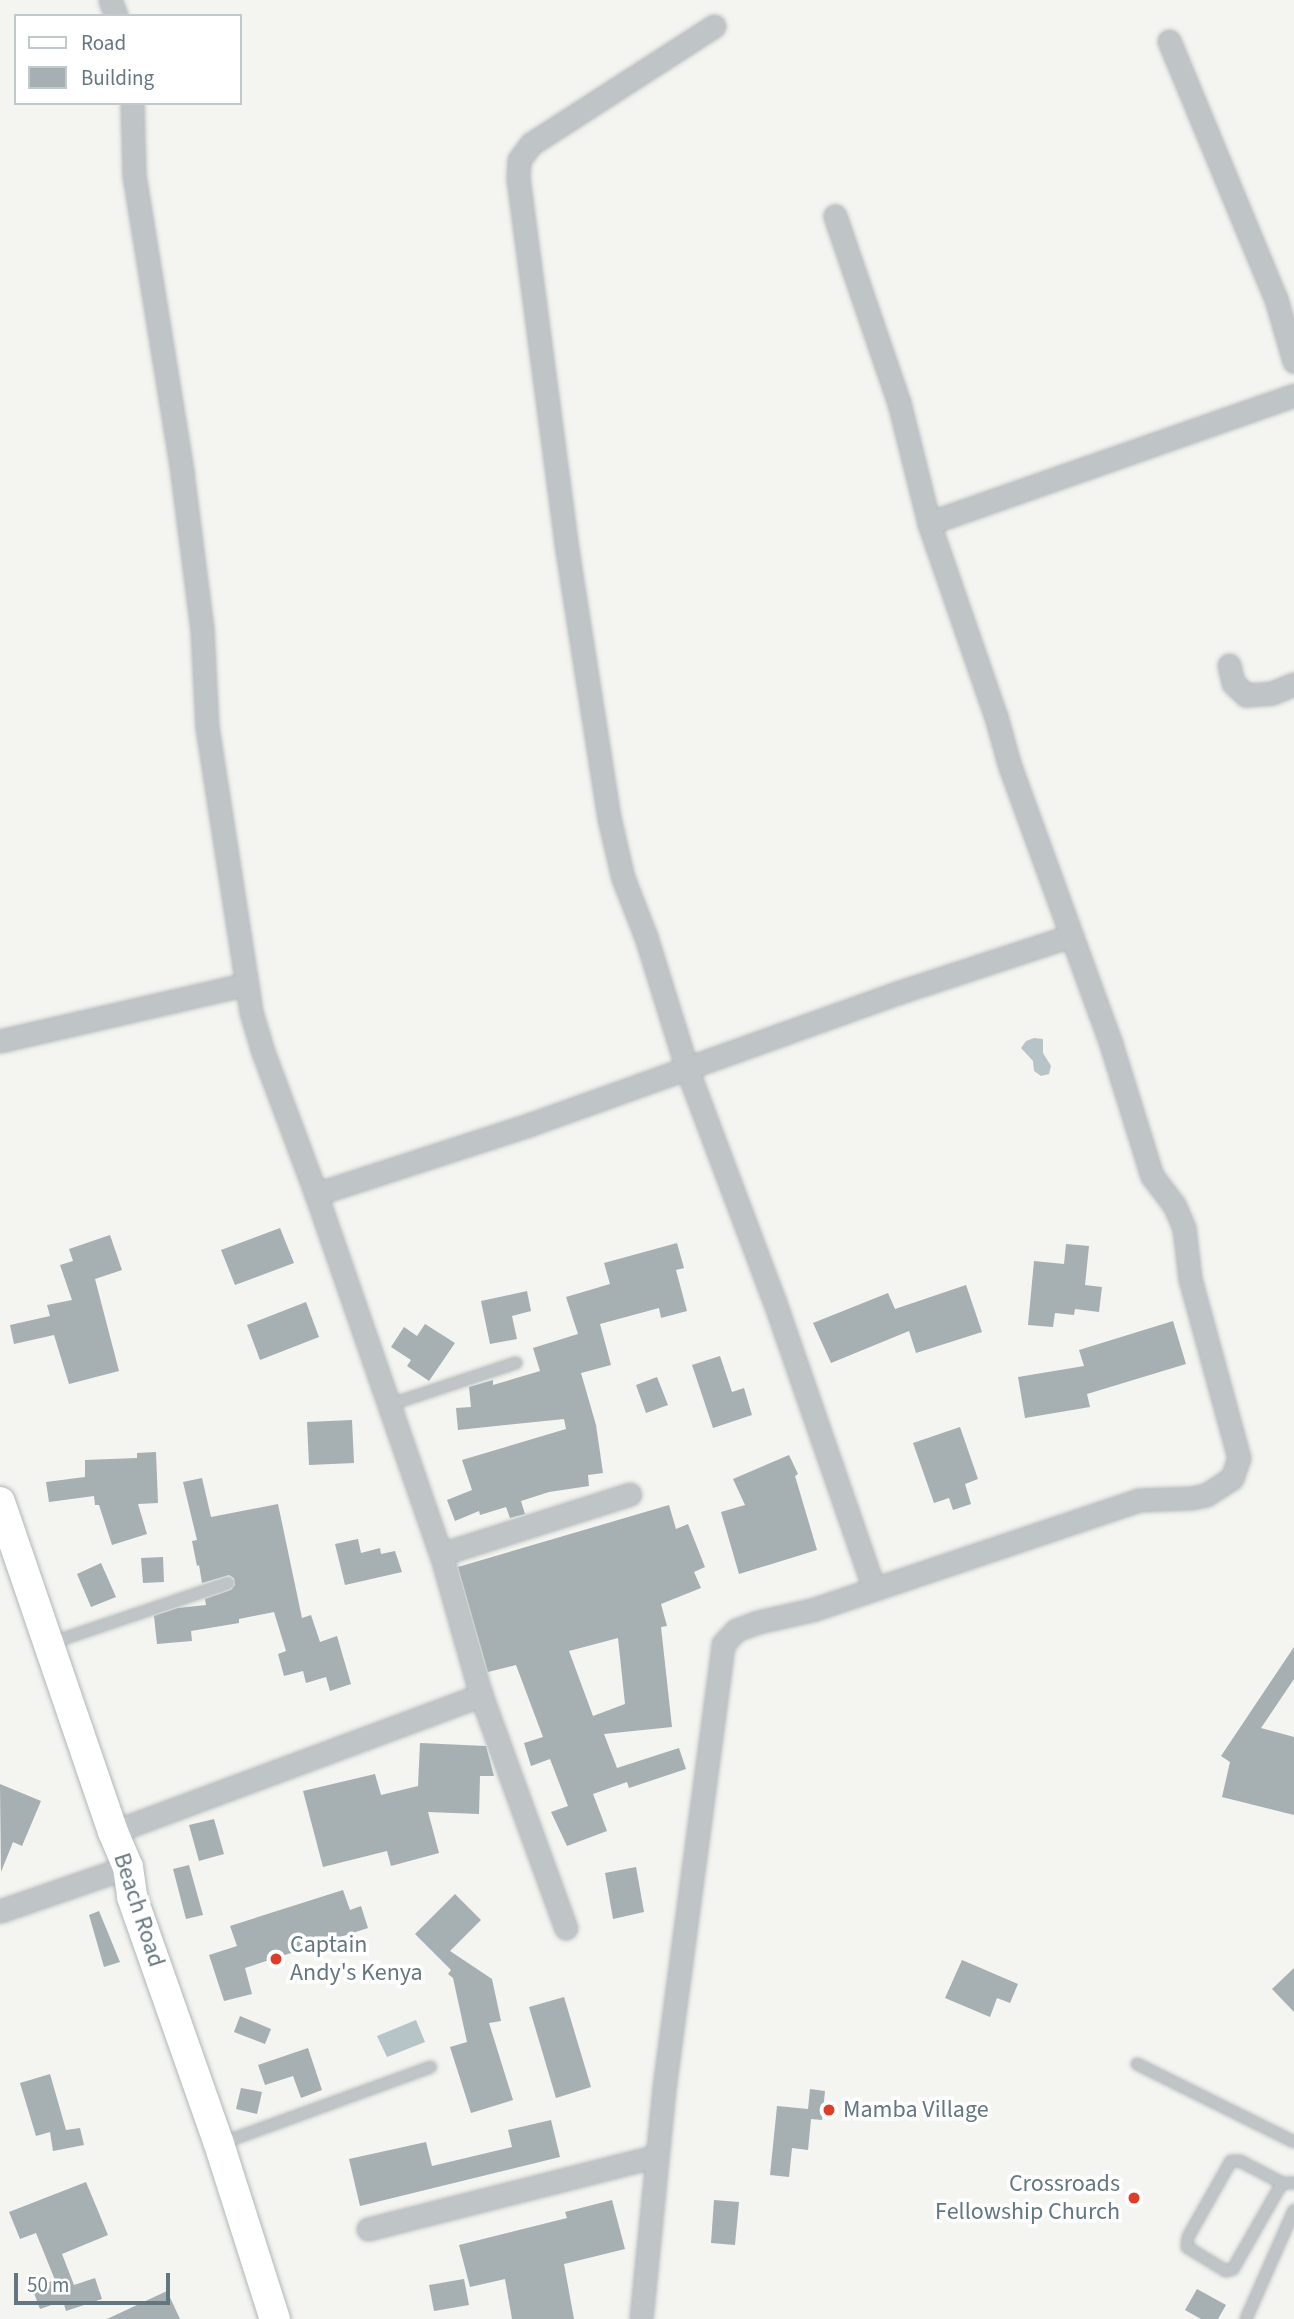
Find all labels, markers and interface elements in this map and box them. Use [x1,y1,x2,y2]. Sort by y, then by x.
legend [14,14,242,105]
text: Road [81,28,126,58]
text: Building [81,63,154,93]
street label: Beach Road [107,1849,171,1971]
place label: Captain Andy's Kenya [290,1931,423,1987]
marker: Captain Andy's Kenya [268,1951,284,1967]
place label: Mamba Village [843,2096,989,2124]
marker: Mamba Village [821,2102,837,2118]
place label: Crossroads Fellowship Church [935,2170,1120,2226]
marker: Crossroads Fellowship Church [1126,2190,1142,2206]
scale bar [18,2260,173,2304]
text: 50 m [27,2270,69,2300]

